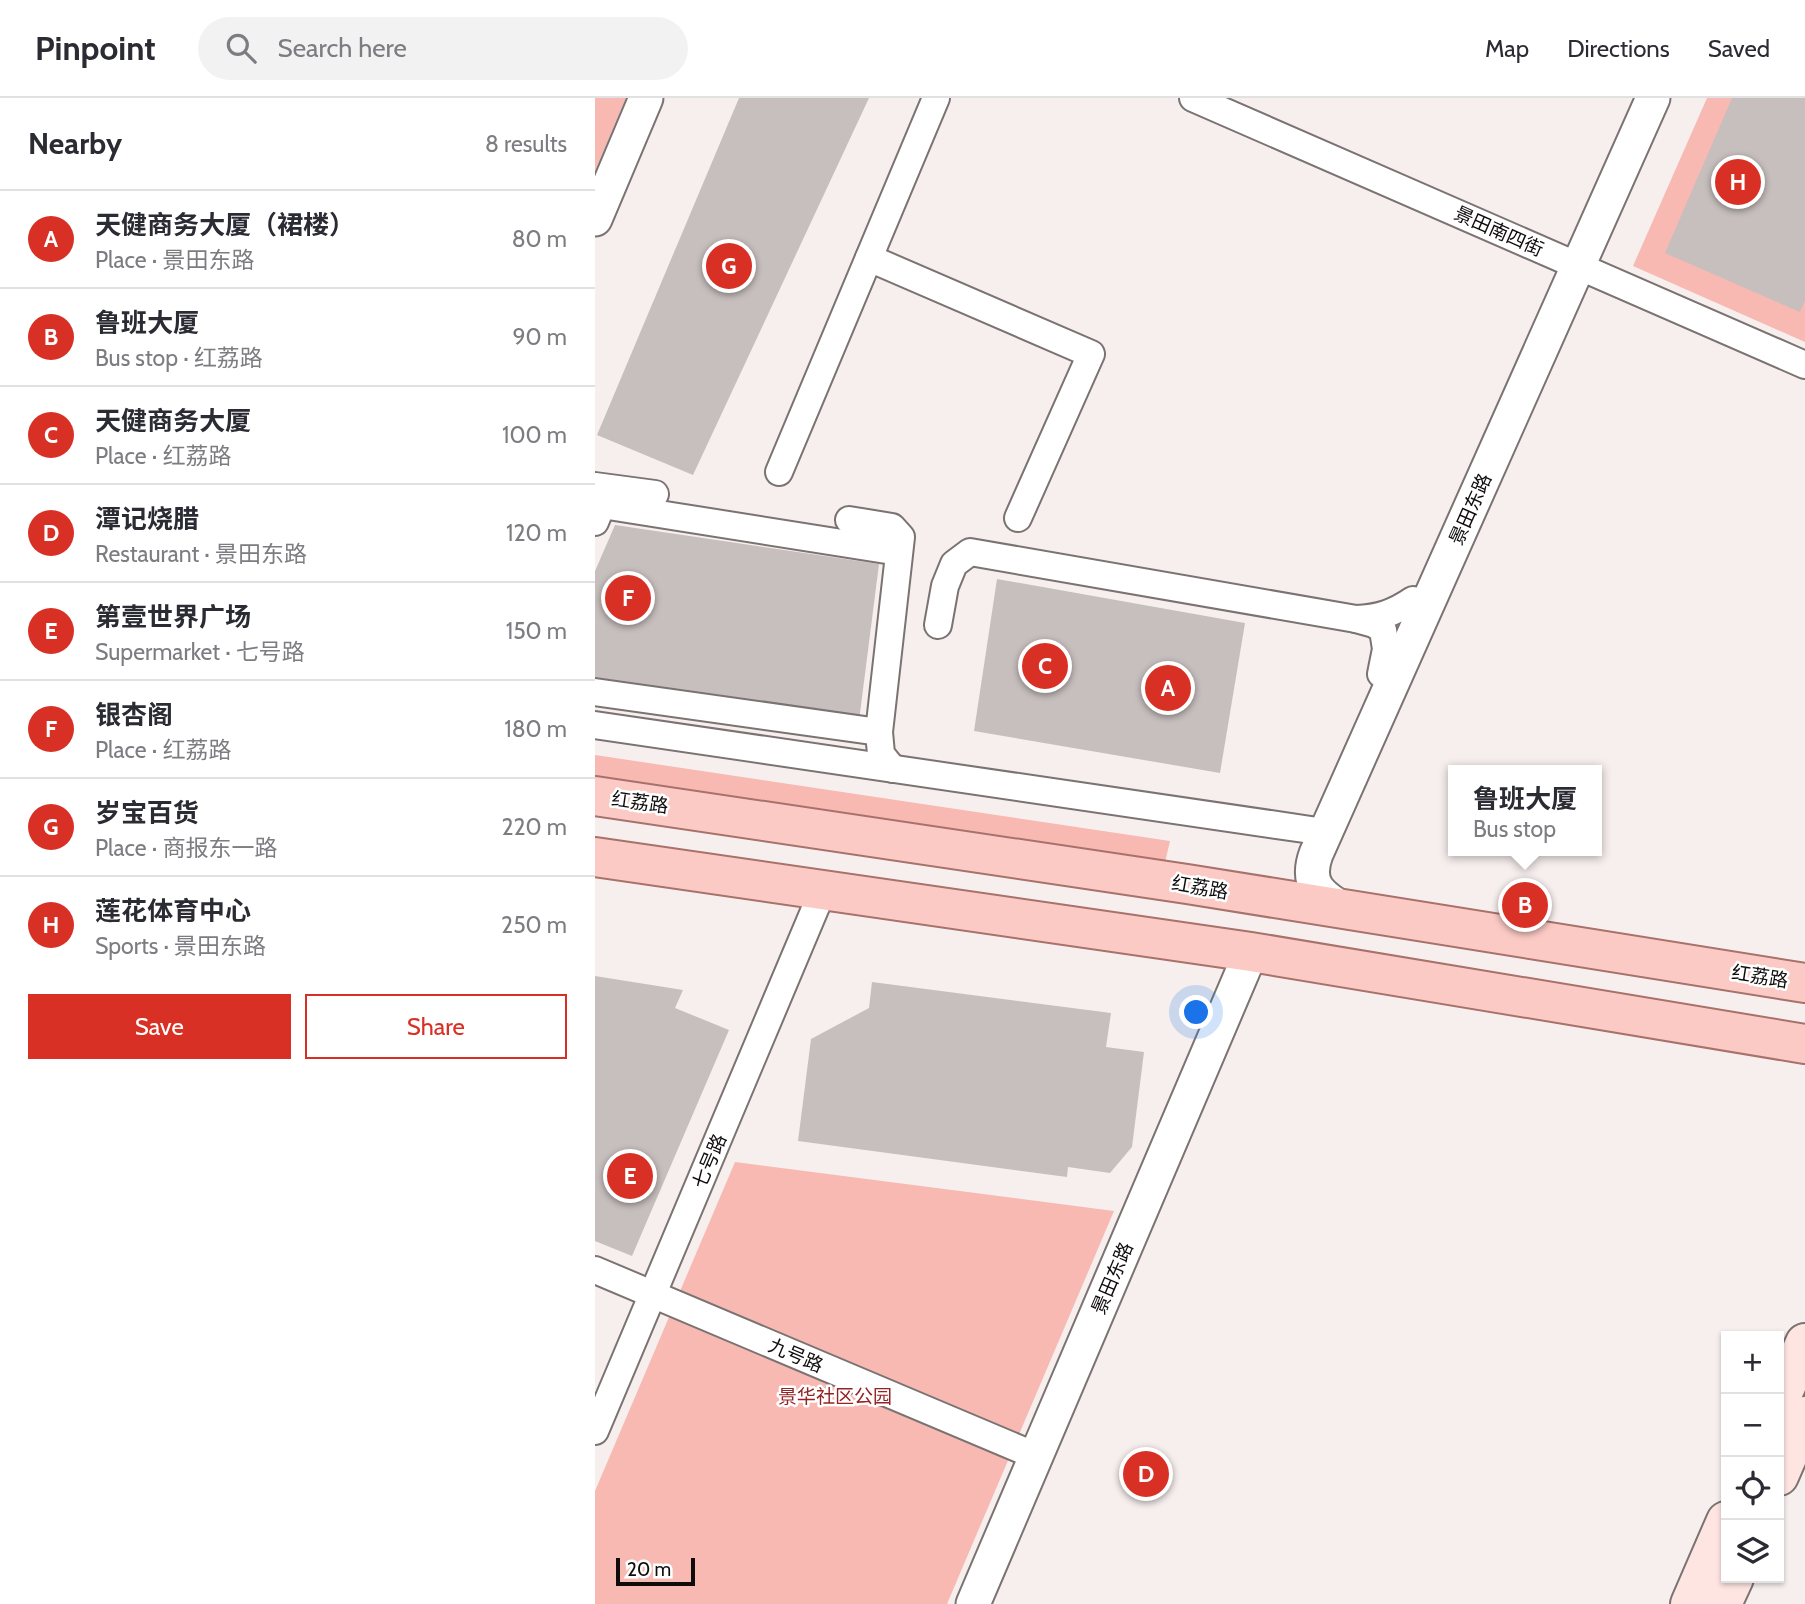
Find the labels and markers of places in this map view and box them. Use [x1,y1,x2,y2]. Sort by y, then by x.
pin: H [1715,156,1761,208]
pin: G [706,240,752,292]
pin: F [605,572,651,624]
pin: C [1022,640,1068,692]
pin: A [1145,662,1191,714]
pin: B [1502,879,1548,931]
pin: E [607,1150,653,1202]
pin: D [1123,1448,1169,1500]

